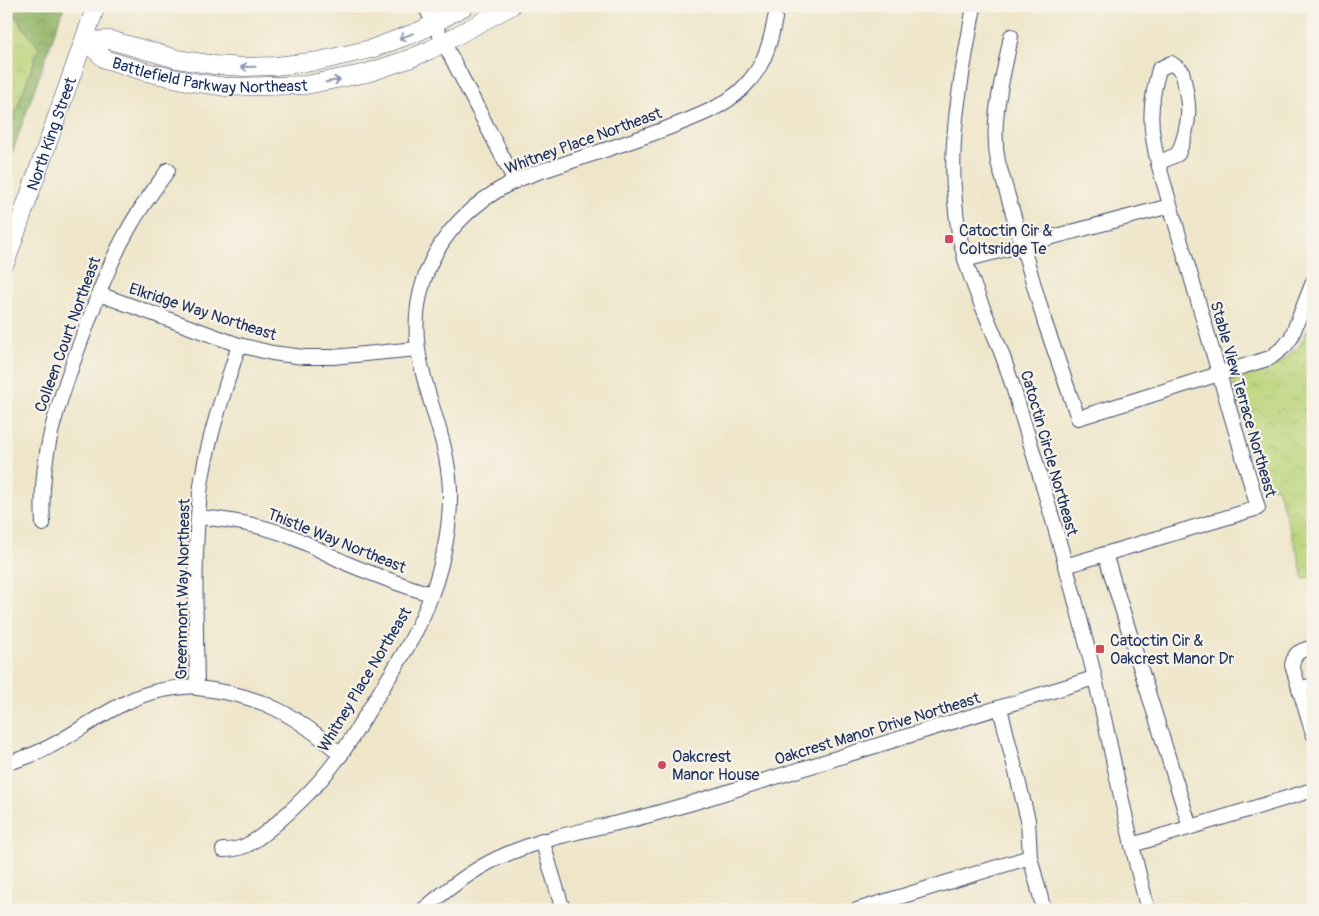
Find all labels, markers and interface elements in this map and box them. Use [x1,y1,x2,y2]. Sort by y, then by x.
one-way arrow [399,32,415,41]
street label: Battlefield Parkway Northeast [110,53,308,98]
one-way arrow [240,62,256,71]
street label: North King Street [23,74,81,193]
one-way arrow [325,75,341,85]
street label: Whitney Place Northeast [502,103,665,179]
place label: Catoctin Cir & Coltsridge Te [959,221,1053,259]
marker: Catoctin Cir & Coltsridge Te [943,233,955,245]
street label: Colleen Court Northeast [30,253,106,415]
street label: Elkridge Way Northeast [126,279,279,345]
street label: Stable View Terrace Northeast [1205,299,1281,500]
street label: Catoctin Circle Northeast [1016,368,1082,539]
street label: Greenmont Way Northeast [171,498,195,680]
street label: Thistle Way Northeast [264,504,409,578]
street label: Whitney Place Northeast [314,603,416,756]
place label: Catoctin Cir & Oakcrest Manor Dr [1110,631,1234,669]
marker: Catoctin Cir & Oakcrest Manor Dr [1094,643,1106,655]
street label: Oakcrest Manor Drive Northeast [772,688,983,770]
place label: Oakcrest Manor House [672,747,760,785]
marker: Oakcrest Manor House [656,759,668,771]

